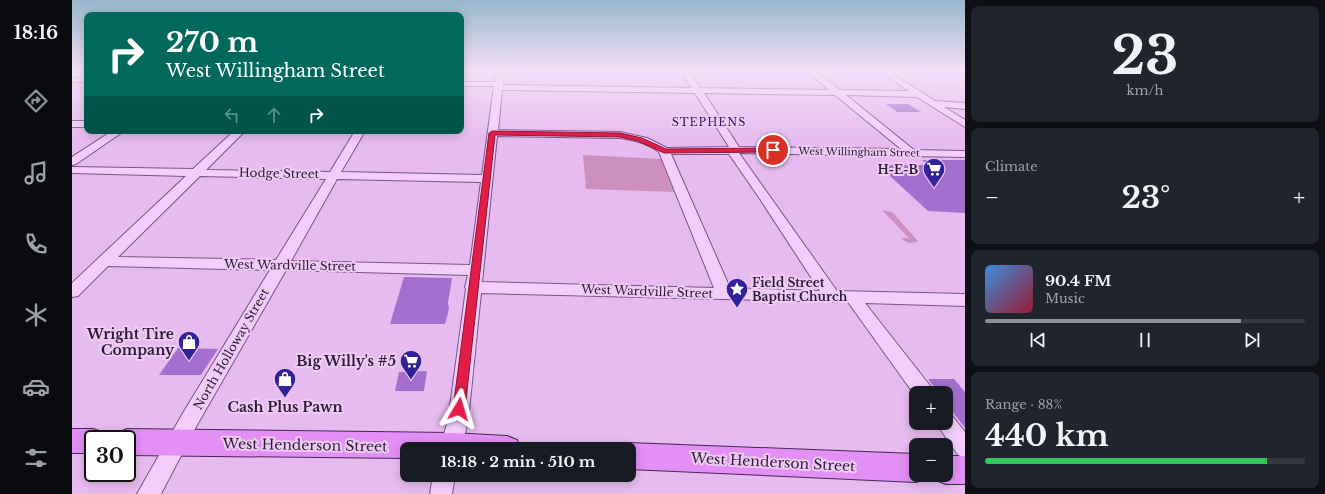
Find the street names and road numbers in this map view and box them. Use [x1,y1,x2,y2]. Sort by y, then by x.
street label: West Willingham Street [797,144,920,160]
street label: Hodge Street [239,165,320,181]
street label: West Wardville Street [223,256,357,274]
street label: West Wardville Street [580,281,714,301]
street label: North Holloway Street [190,285,272,412]
street label: West Henderson Street [221,435,388,455]
street label: West Henderson Street [689,449,856,475]

